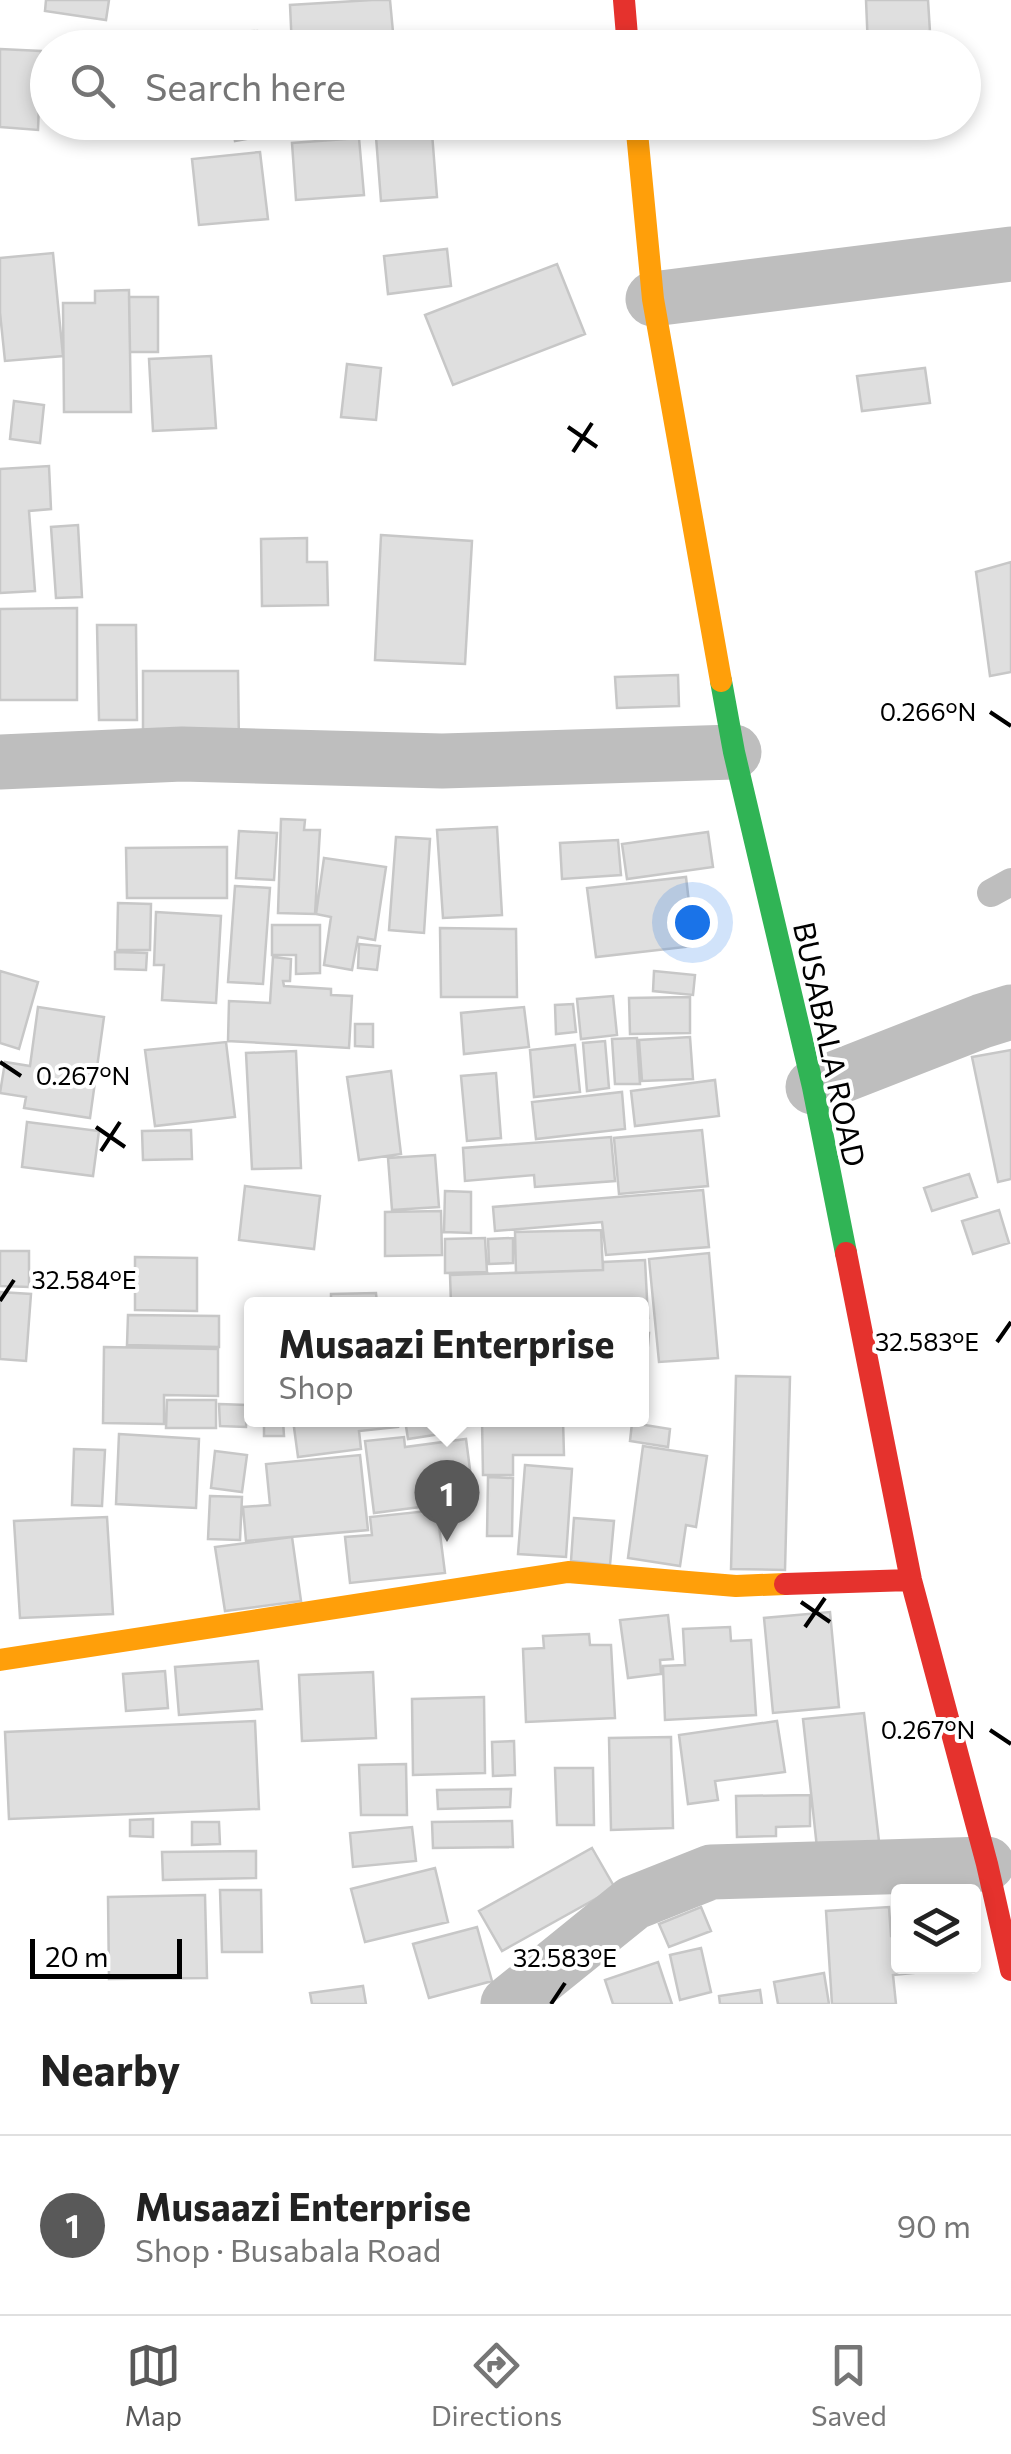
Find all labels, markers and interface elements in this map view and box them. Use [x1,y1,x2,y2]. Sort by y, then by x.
search box [30,30,981,140]
icon: search [65,58,120,113]
text: Search here [145,62,346,109]
text: 0.266°N [880,696,976,726]
your location [667,897,718,948]
street label: BUSABALA ROAD [787,918,875,1170]
text: 0.267°N [36,1060,130,1090]
text: 32.584°E [31,1264,137,1294]
popup [244,1297,649,1427]
text: Musaazi Enterprise [279,1319,614,1366]
text: 32.583°E [875,1326,979,1356]
text: Shop [279,1366,354,1406]
pin: 1 [414,1460,480,1542]
text: 0.267°N [881,1714,975,1744]
map controls [891,1884,981,1974]
button: layers [891,1884,981,1974]
scale bar [30,1934,182,1978]
text: 20 m [45,1939,109,1973]
text: 32.583°E [513,1942,617,1972]
text: Nearby [40,2043,180,2095]
text: Musaazi Enterprise [135,2182,471,2229]
text: 1 [65,2205,80,2245]
text: 90 m [897,2205,971,2245]
text: Shop · Busabala Road [135,2229,441,2269]
tab: Map [124,2338,182,2432]
tab: Directions [431,2338,562,2432]
tab: Saved [811,2338,887,2432]

